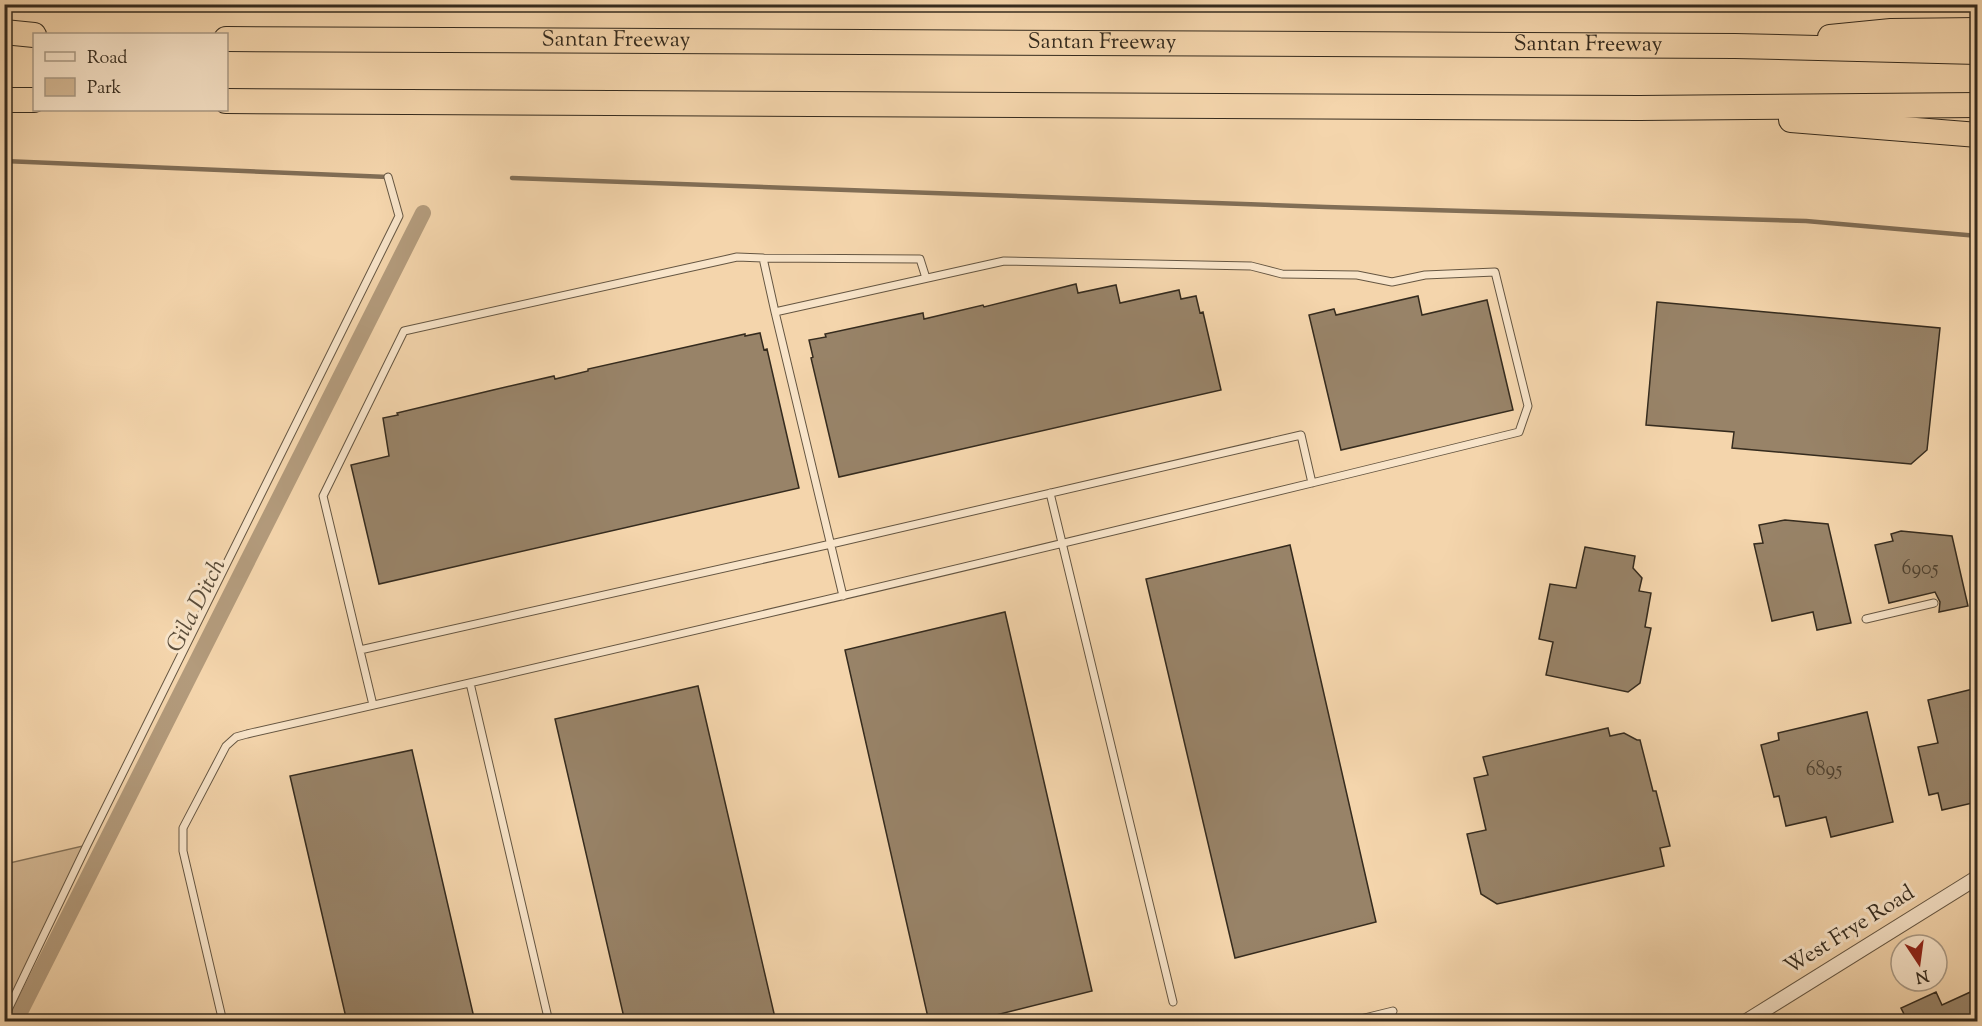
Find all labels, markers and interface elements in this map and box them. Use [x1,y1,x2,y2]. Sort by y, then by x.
street label: Santan Freeway [541,24,691,57]
street label: Santan Freeway [1027,27,1177,59]
street label: Santan Freeway [1513,29,1663,62]
legend [33,33,228,111]
text: Road [87,46,127,72]
text: Park [87,76,122,102]
water label: Gila Ditch [159,553,235,659]
house number: 6905 [1901,555,1939,584]
house number: 6895 [1806,756,1843,785]
street label: West Frye Road [1779,878,1921,984]
north arrow [1889,933,1949,993]
text: N [1913,963,1931,988]

